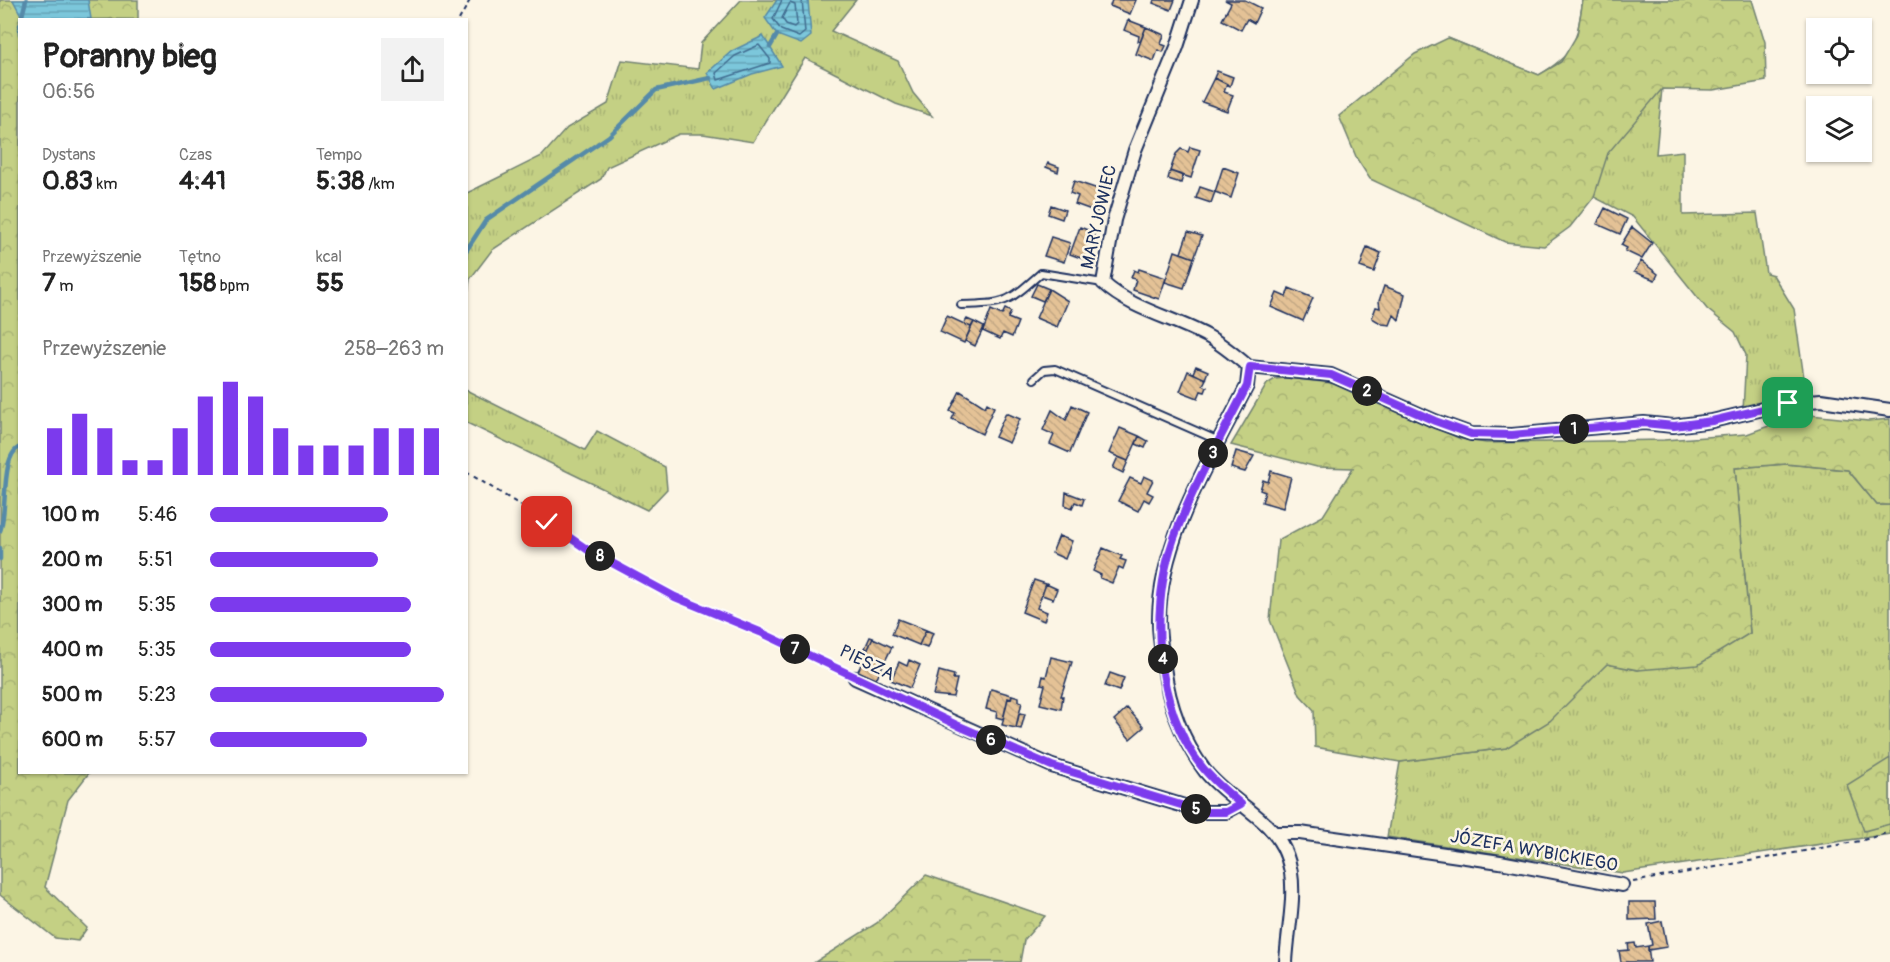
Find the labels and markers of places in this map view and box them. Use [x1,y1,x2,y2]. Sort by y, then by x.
pin: 2 [1352,376,1382,406]
pin [1762,377,1813,428]
pin: 1 [1559,414,1589,444]
pin: 3 [1198,438,1228,468]
pin [521,496,572,547]
pin: 8 [585,541,615,571]
pin: 7 [780,634,810,664]
pin: 4 [1148,644,1178,674]
pin: 6 [976,725,1006,755]
pin: 5 [1181,794,1211,824]

